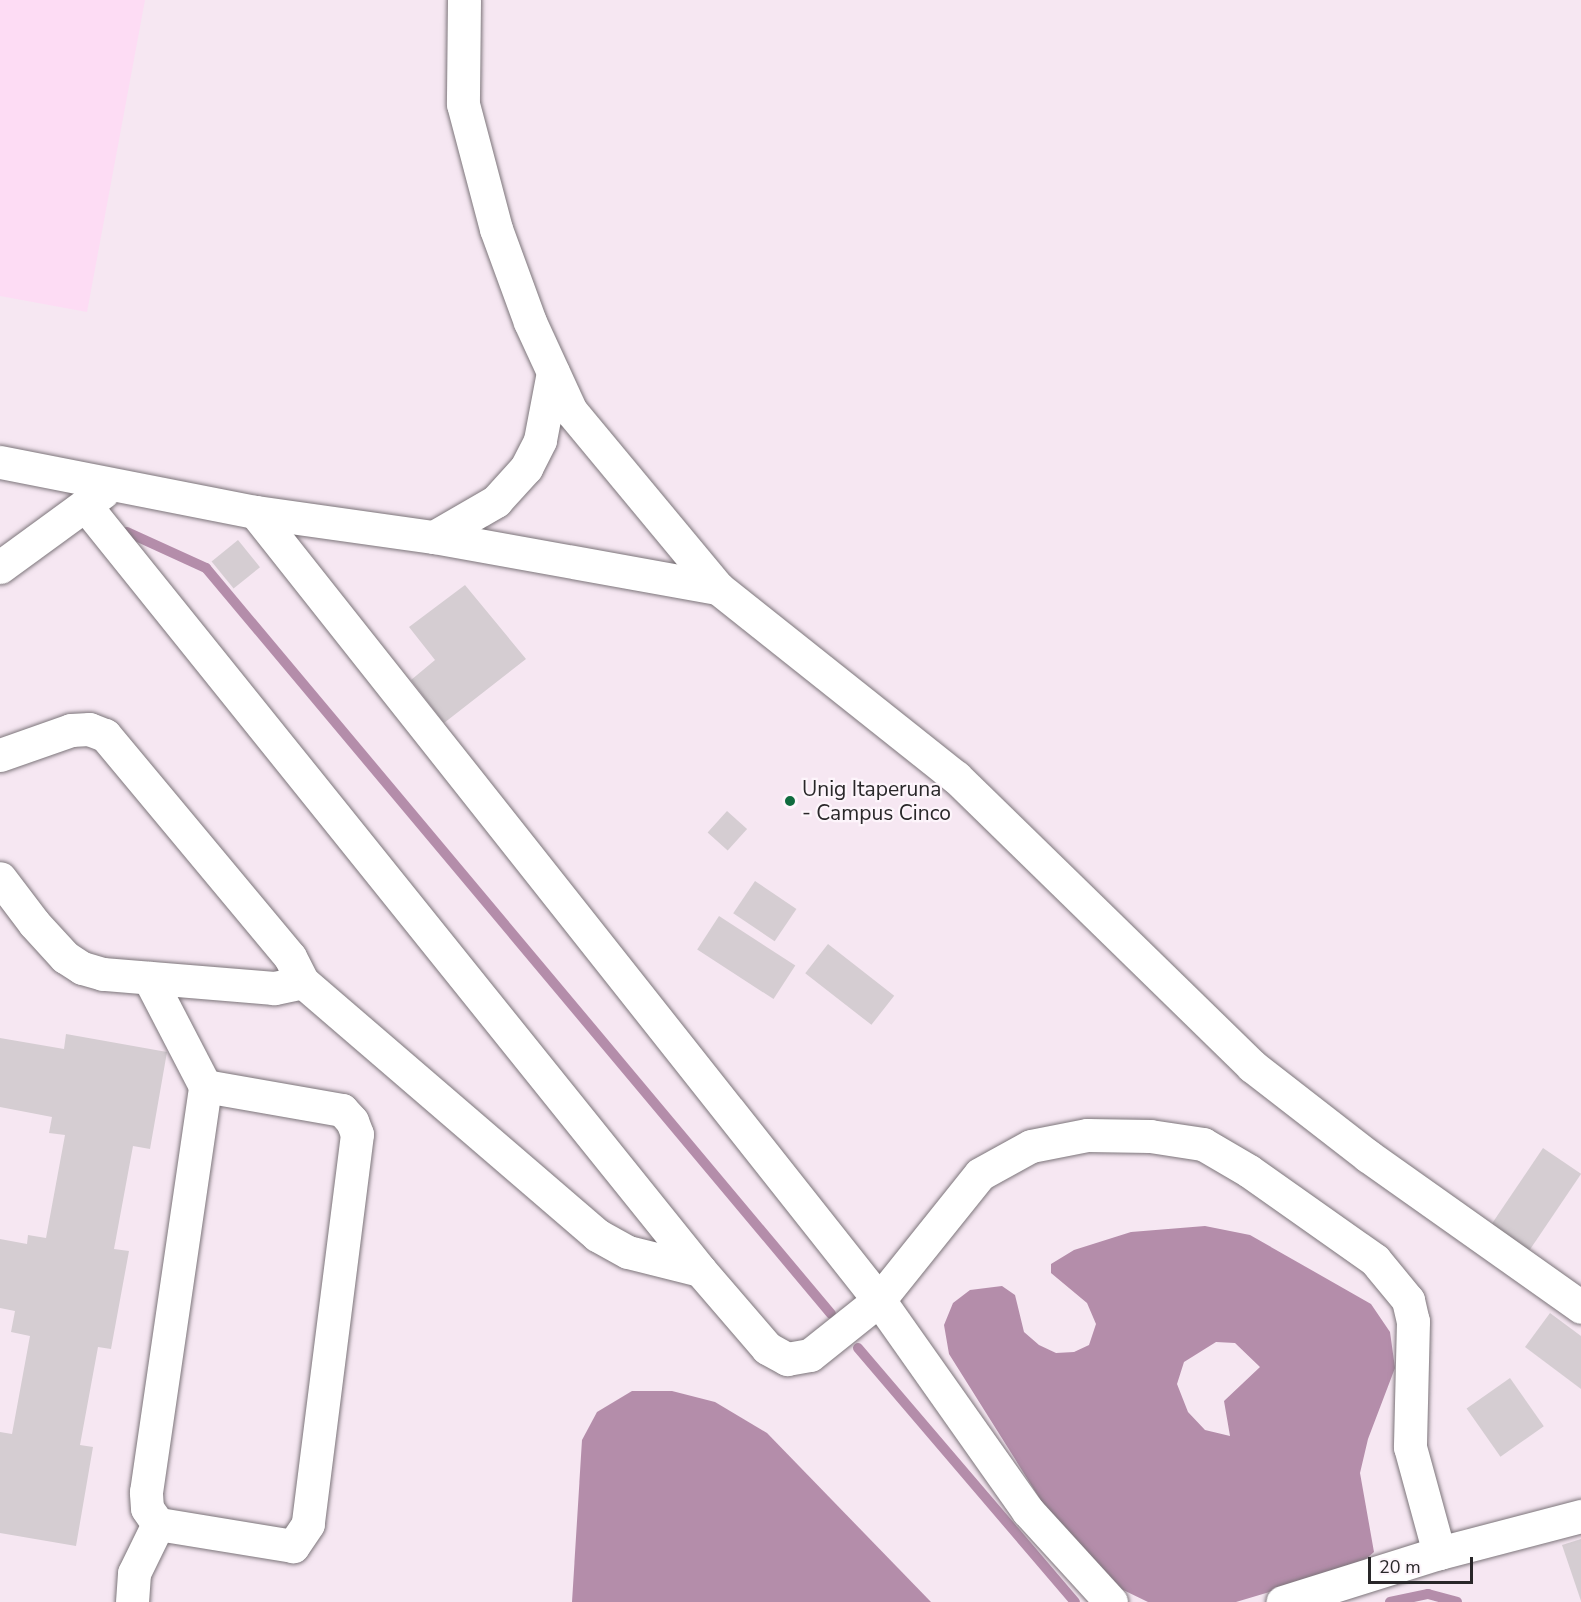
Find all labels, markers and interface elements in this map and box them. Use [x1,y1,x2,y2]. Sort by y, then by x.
place label: Unig Itaperuna - Campus Cinco [802,776,951,826]
marker: Unig Itaperuna - Campus Cinco [783,794,797,808]
scale bar [1371,1545,1476,1583]
text: 20 m [1379,1555,1421,1579]

